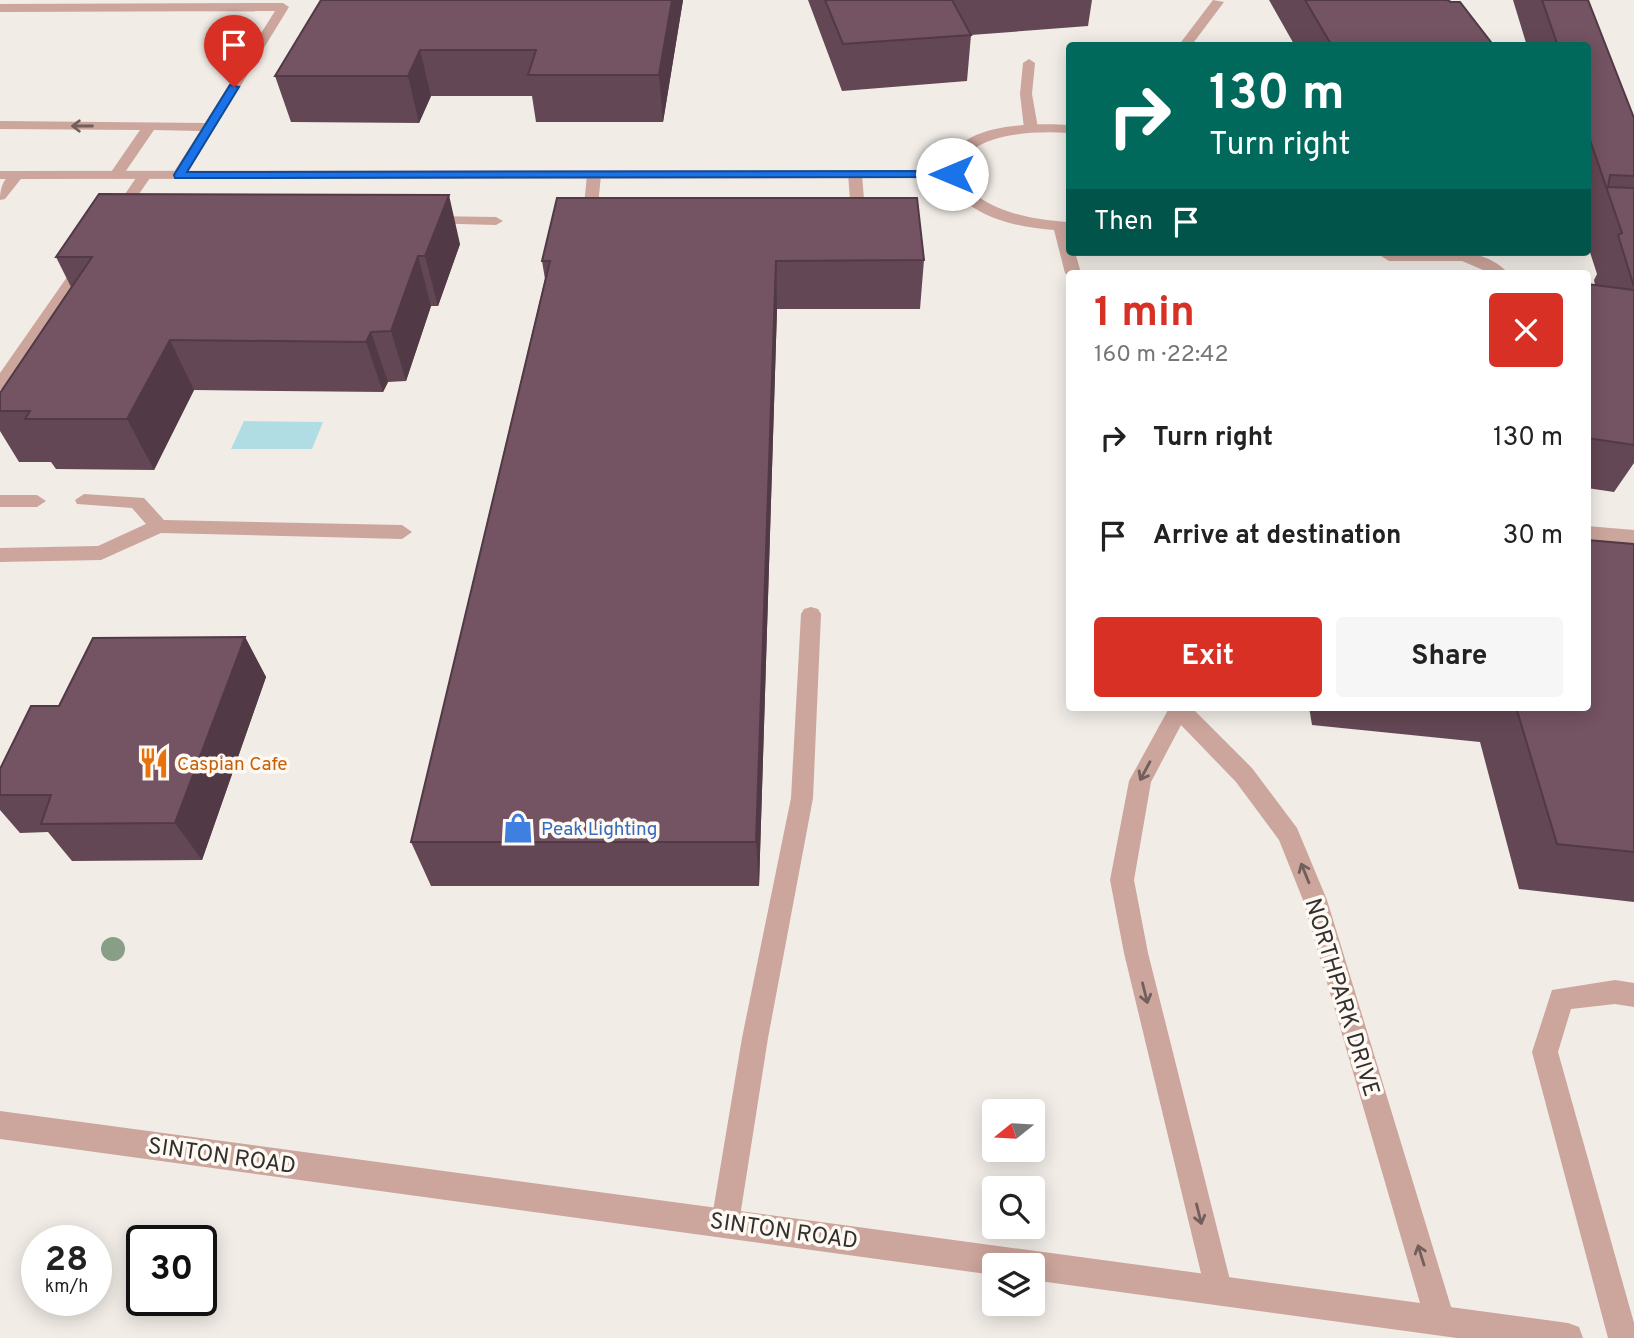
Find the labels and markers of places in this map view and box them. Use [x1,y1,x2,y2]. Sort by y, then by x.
pin [204,15,264,87]
restaurant icon: Caspian Cafe [137,746,171,780]
place label: Caspian Cafe [177,753,288,777]
shop icon: Peak Lighting [501,811,535,845]
place label: Peak Lighting [541,818,658,842]

